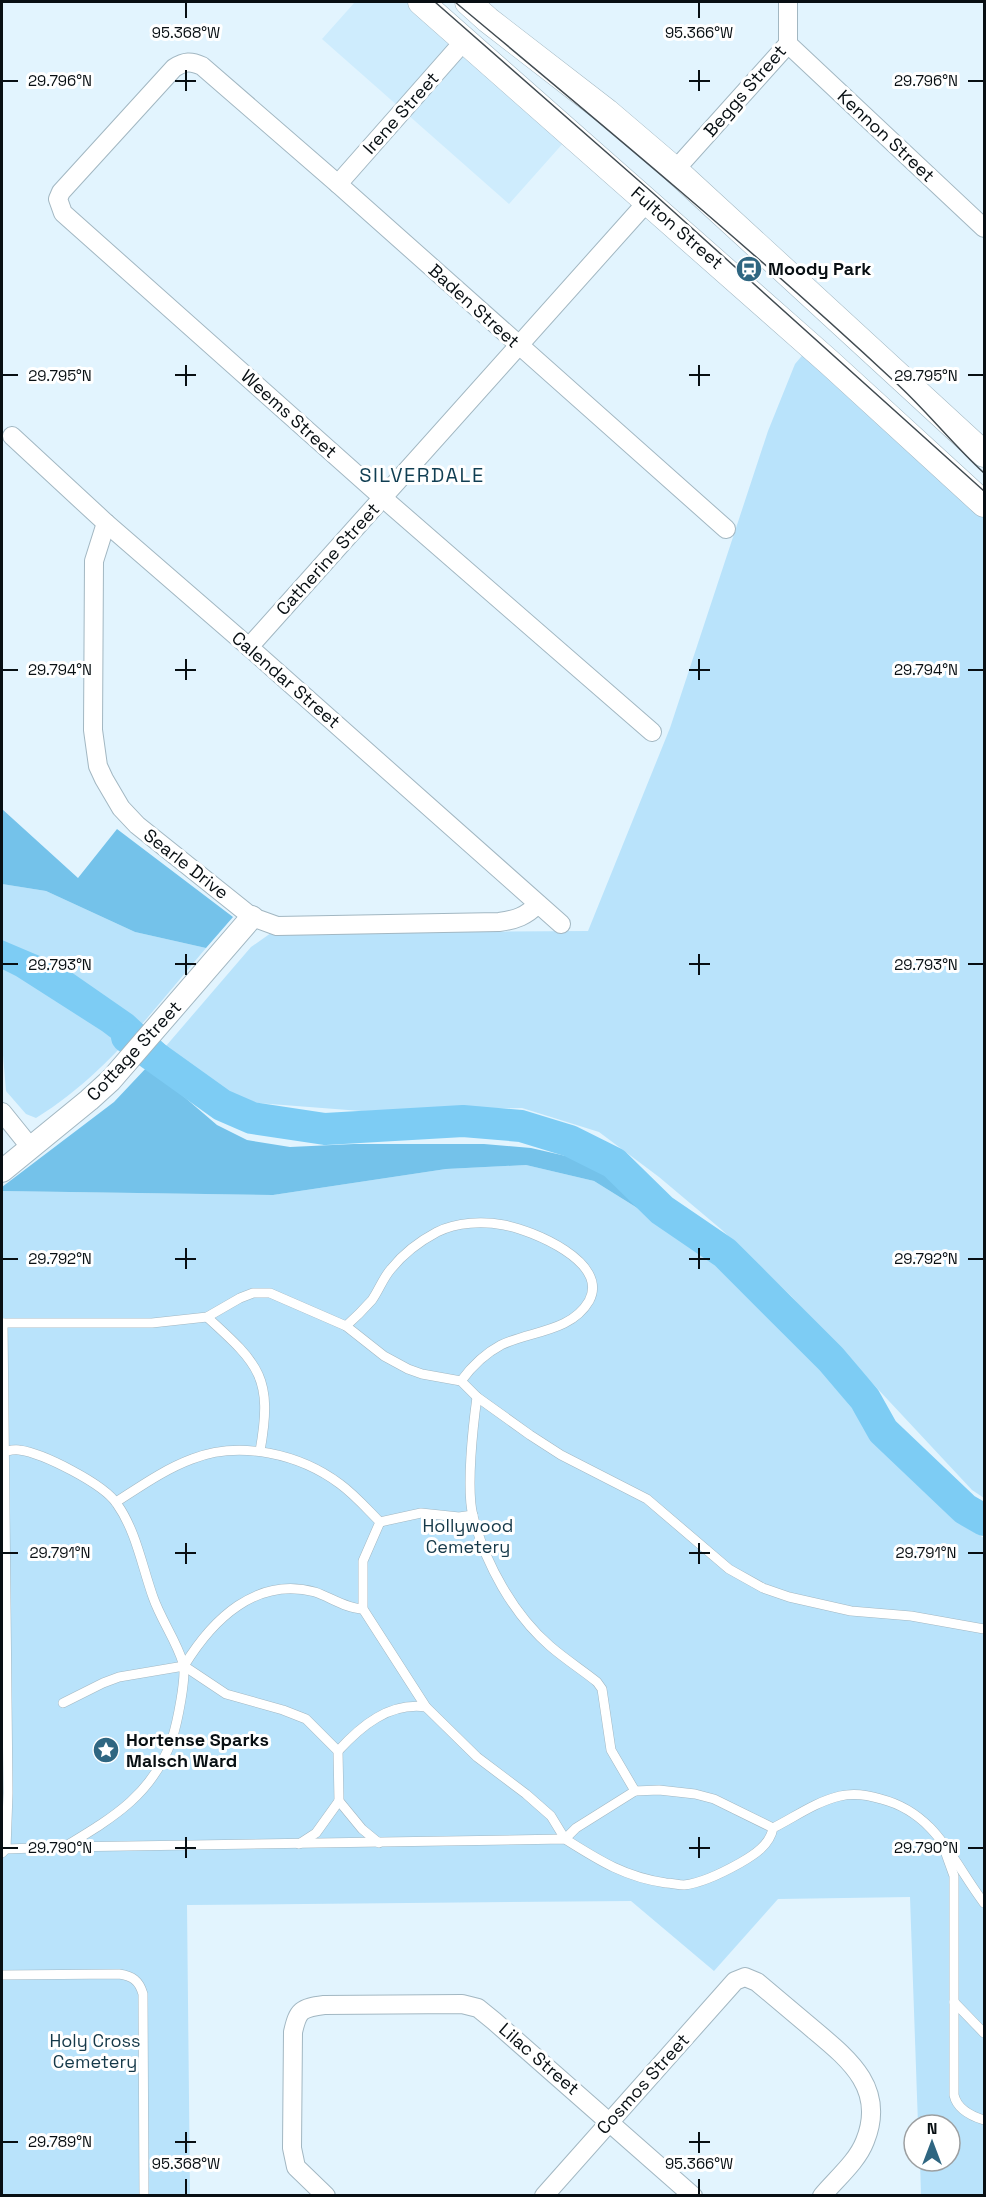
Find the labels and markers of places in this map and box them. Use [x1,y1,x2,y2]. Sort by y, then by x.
station icon: Moody Park [734,254,764,284]
place label: Moody Park [768,257,871,280]
place label: Hortense Sparks Malsch Ward [126,1728,269,1772]
place icon: Hortense Sparks Malsch Ward [91,1735,121,1765]

